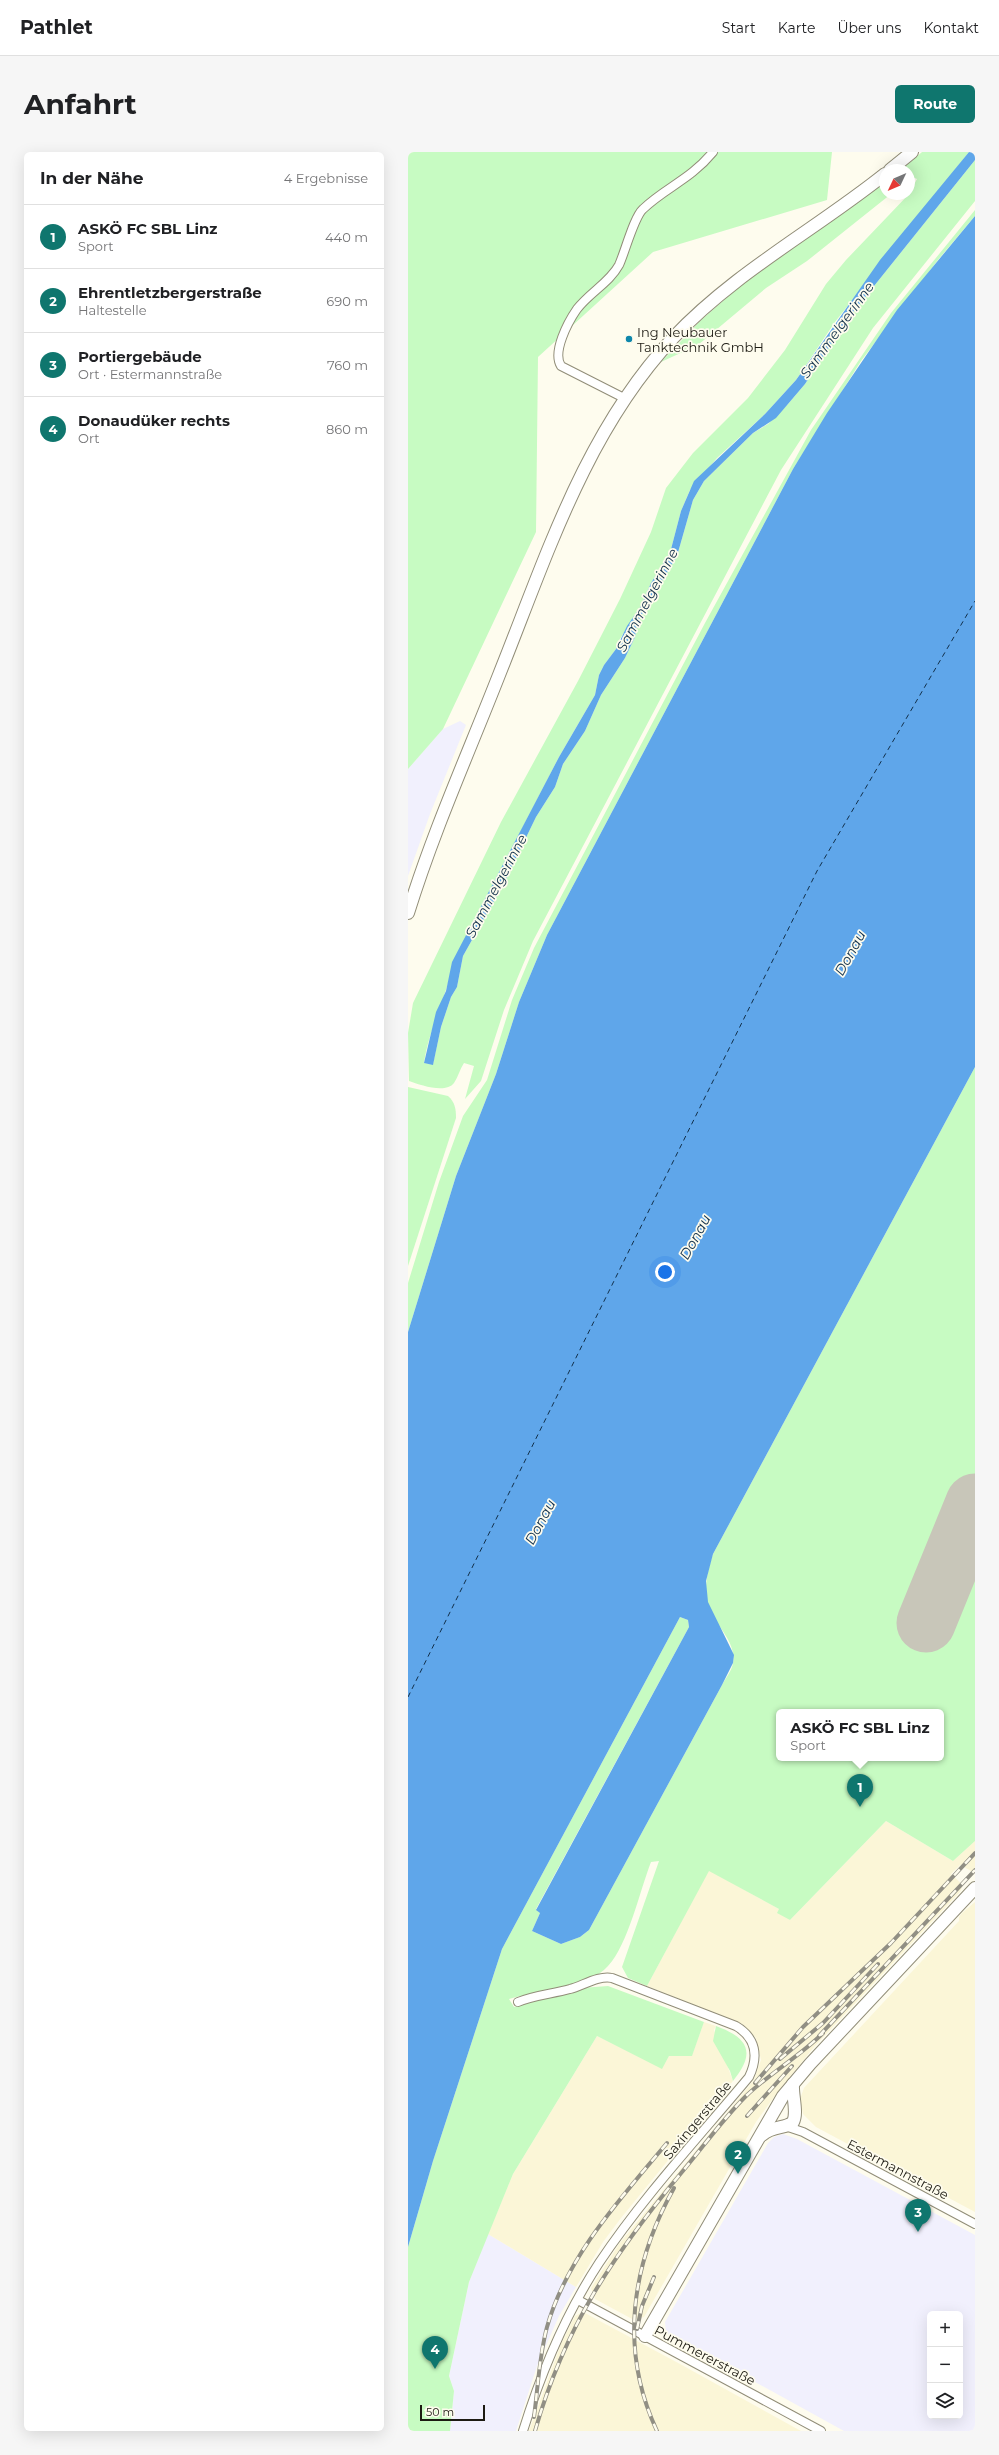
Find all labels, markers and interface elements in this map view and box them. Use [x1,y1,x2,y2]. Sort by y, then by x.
text: Pathlet [20,16,93,39]
text: Start [722,19,756,37]
text: Karte [778,19,815,37]
text: Über uns [837,19,901,37]
text: Kontakt [923,19,979,37]
button: Route [895,85,975,123]
text: Anfahrt [24,87,137,121]
north arrow [879,164,915,200]
text: In der Nähe [40,168,144,188]
text: 4 Ergebnisse [284,170,368,186]
text: ASKÖ FC SBL Linz [78,219,218,238]
text: 1 [50,229,56,245]
text: 440 m [325,229,368,245]
text: Sport [78,238,114,254]
water label: Sammelgerinne [796,278,878,382]
text: Ehrentletzbergerstraße [78,283,262,302]
text: 2 [49,293,57,309]
text: 690 m [326,293,368,309]
text: Haltestelle [78,302,147,318]
place label: Ing Neubauer Tanktechnik GmbH [637,324,764,355]
marker: Ing Neubauer Tanktechnik GmbH [624,334,634,344]
text: Portiergebäude [78,347,202,366]
text: 3 [49,357,57,373]
text: 760 m [327,357,368,373]
text: Ort · Estermannstraße [78,366,222,382]
text: Donaudüker rechts [78,411,230,430]
text: 4 [49,421,57,437]
text: 860 m [326,421,368,437]
text: Ort [78,430,100,446]
water label: Sammelgerinne [612,545,682,655]
water label: Sammelgerinne [461,831,531,941]
water label: Donau [830,927,870,979]
water label: Donau [675,1211,715,1263]
your location [655,1262,675,1282]
water label: Donau [521,1496,559,1548]
popup [776,1709,944,1761]
text: ASKÖ FC SBL Linz [790,1718,930,1737]
text: Sport [790,1737,826,1753]
pin: 1 [847,1774,873,1807]
street label: Saxingerstraße [660,2077,735,2162]
street label: Estermannstraße [845,2136,952,2203]
pin: 2 [725,2141,751,2174]
pin: 3 [905,2199,931,2232]
map controls [927,2311,963,2419]
button: + [927,2311,963,2347]
street label: Pummererstraße [652,2322,758,2388]
pin: 4 [422,2336,448,2369]
button: − [927,2347,963,2383]
button: layers [927,2383,963,2419]
scale bar [420,2403,485,2422]
text: 50 m [426,2405,454,2419]

